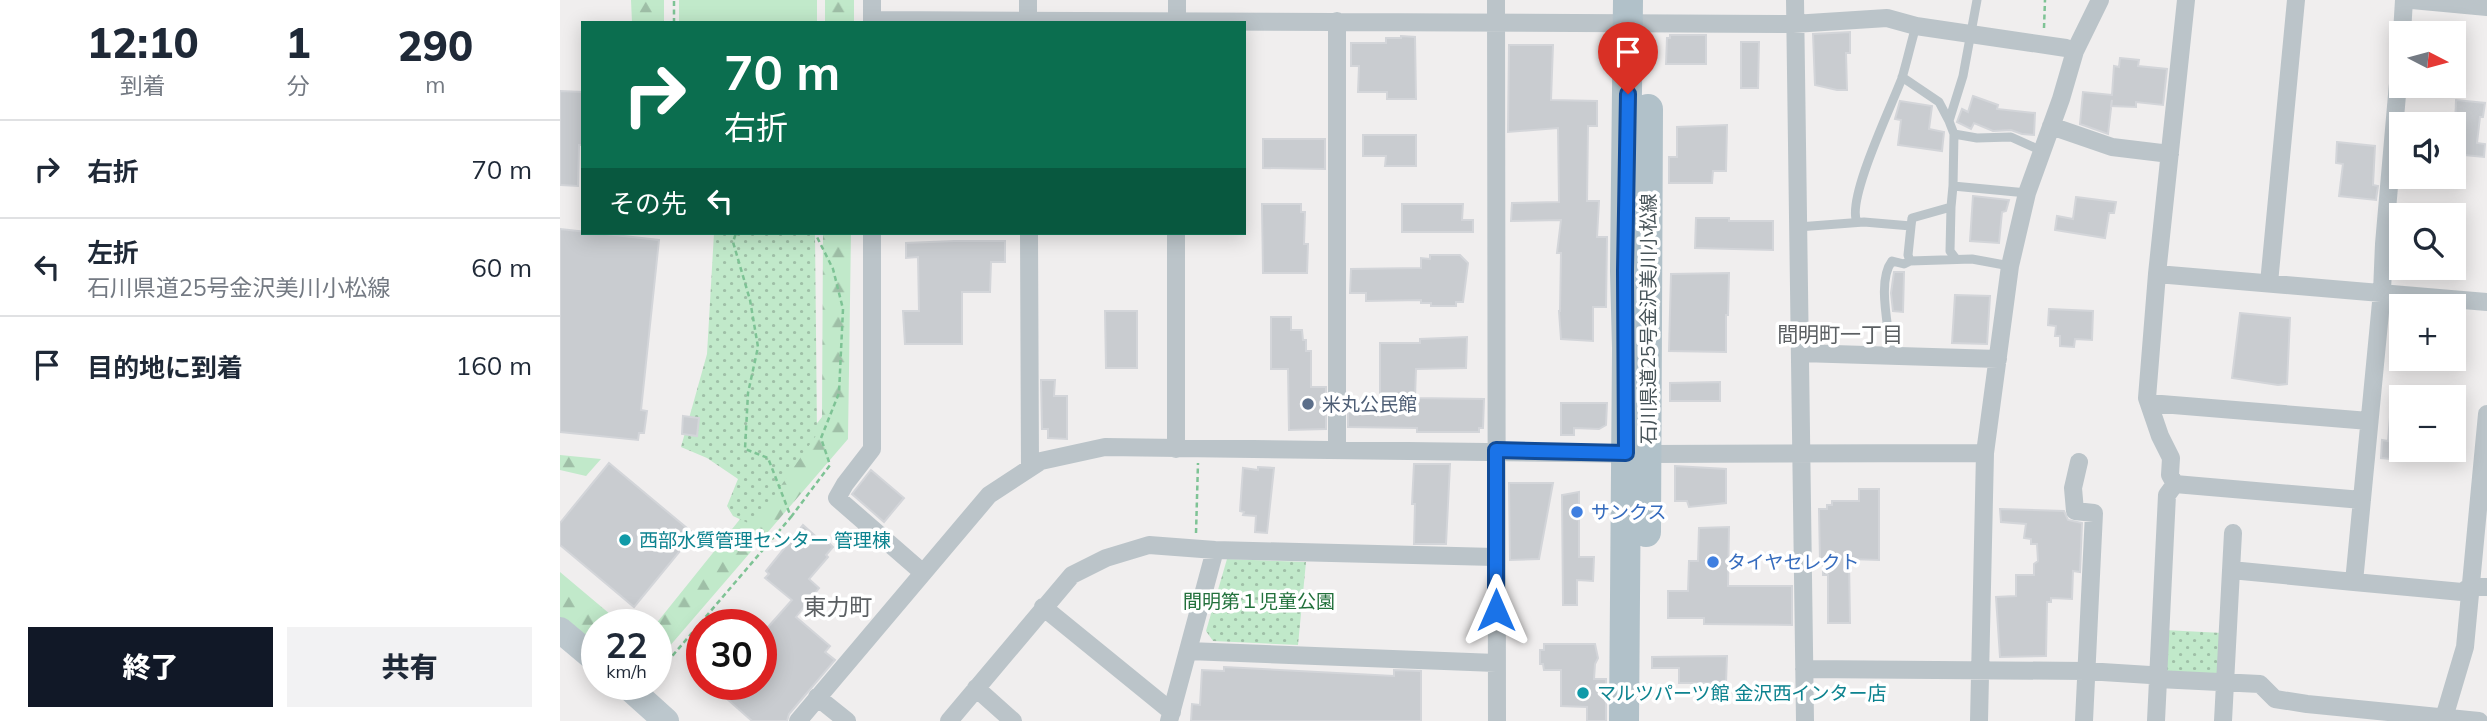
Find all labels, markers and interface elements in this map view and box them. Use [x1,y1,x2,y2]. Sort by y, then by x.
text: 12:10 [87,16,199,69]
text: 1 [285,16,311,69]
text: 290 [398,19,473,72]
north arrow [2389,21,2466,98]
map controls [2389,21,2466,462]
pin [1598,22,1658,94]
icon: arrive [1609,33,1647,71]
text: 70 m [724,41,840,102]
icon: right [609,49,700,140]
text: m [425,70,445,99]
text: 到着 [120,71,166,100]
text: 分 [287,71,310,100]
text: 右折 [724,107,788,147]
button: sound [2389,112,2466,189]
icon: right [28,150,66,188]
text: 70 m [471,153,532,186]
text: 右折 [87,155,139,188]
icon: left [701,182,739,220]
text: その先 [609,187,687,220]
street label: 石川県道25号金沢美川小松線 [1636,194,1660,444]
button: search [2389,203,2466,280]
text: 左折 [87,236,139,269]
icon: left [28,248,66,286]
text: 60 m [471,251,532,284]
text: 石川県道25号金沢美川小松線 [87,273,391,302]
button: + [2389,294,2466,371]
district label: 間明町一丁目 [1777,321,1903,347]
icon: arrive [28,346,66,384]
text: 160 m [456,349,532,382]
text: 目的地に到着 [87,351,243,384]
button: − [2389,385,2466,462]
place label: 米丸公民館 [1322,392,1417,416]
marker: 米丸公民館 [1300,396,1316,412]
place label: サンクス [1591,500,1666,524]
marker: サンクス [1569,504,1585,520]
place label: 西部水質管理センター 管理棟 [639,528,891,552]
marker: 西部水質管理センター 管理棟 [617,532,633,548]
place label: タイヤセレクト [1727,550,1859,574]
marker: タイヤセレクト [1705,554,1721,570]
position arrow [1459,573,1533,647]
park label: 間明第１児童公園 [1183,589,1335,613]
district label: 東力町 [804,592,873,621]
speed limit sign: 30 [686,609,777,700]
text: 22 [605,623,648,667]
button: 終了 [28,627,273,707]
button: 共有 [287,627,532,707]
text: km/h [606,660,647,683]
place label: マルツパーツ館 金沢西インター店 [1597,681,1887,705]
marker: マルツパーツ館 金沢西インター店 [1575,685,1591,701]

